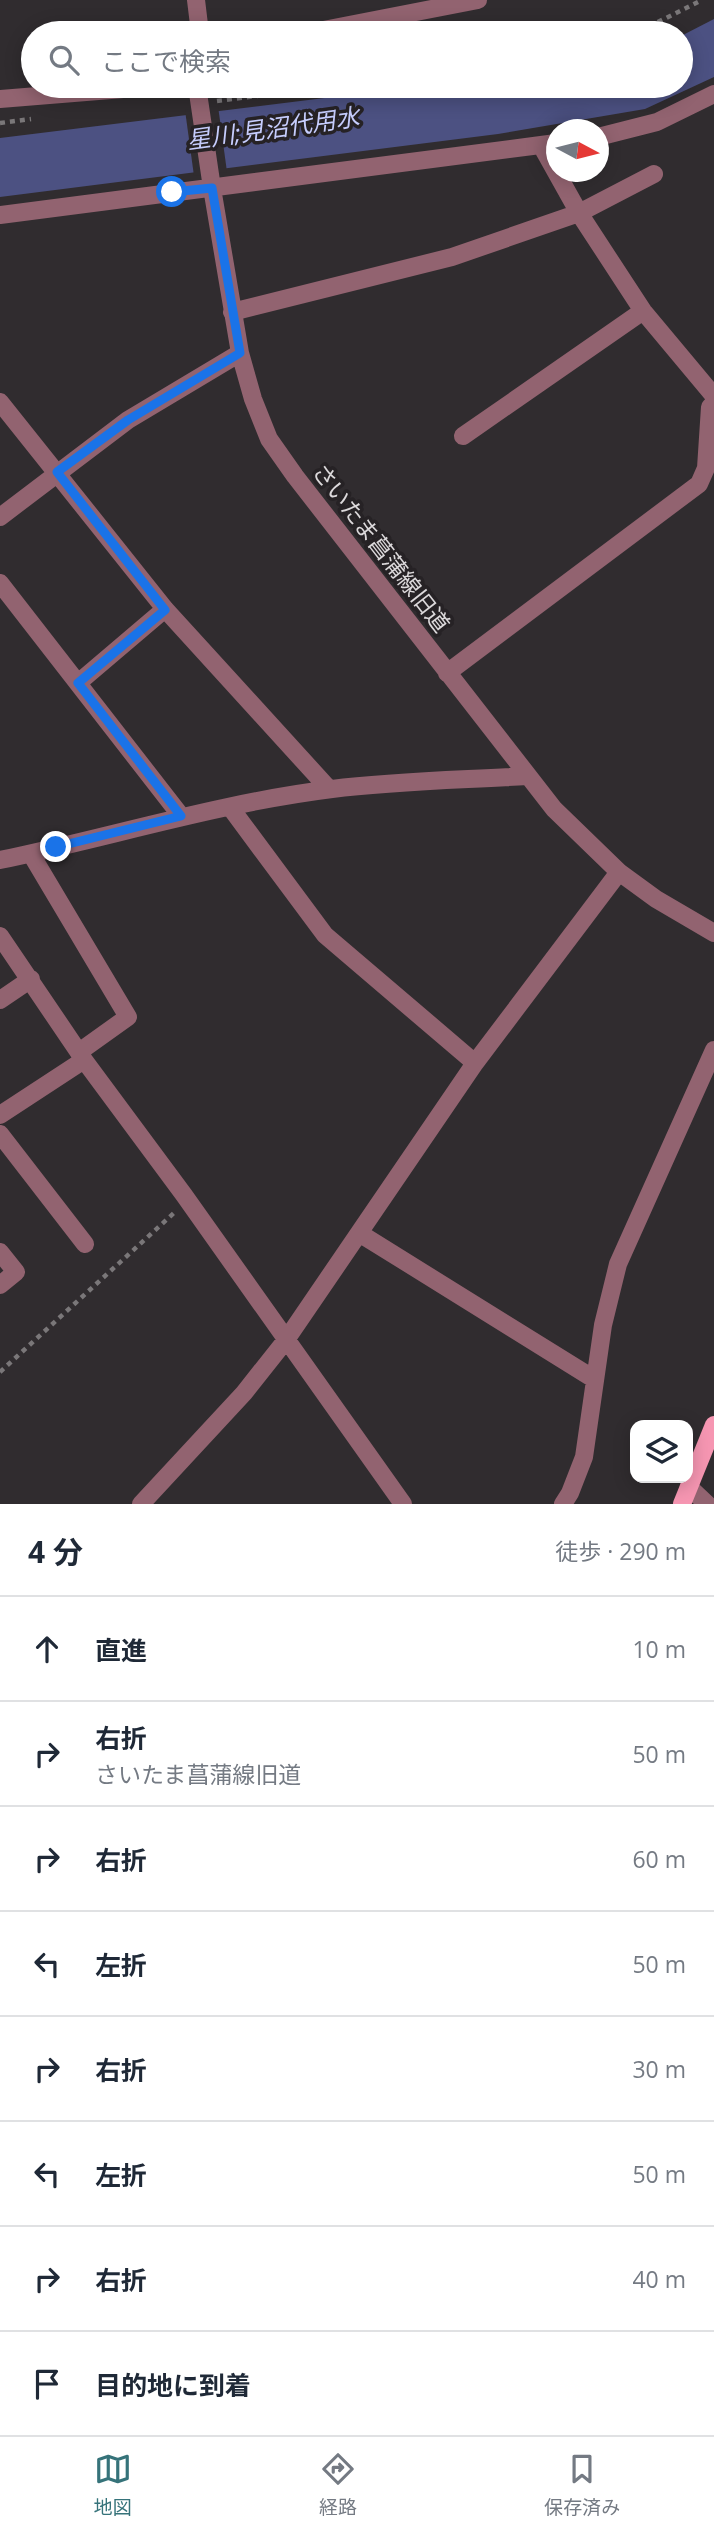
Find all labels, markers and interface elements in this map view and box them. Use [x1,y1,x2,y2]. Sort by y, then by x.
search box [21,21,693,98]
icon: search [45,41,83,79]
text: ここで検索 [101,43,231,79]
water label: 星川;見沼代用水 [184,99,364,156]
north arrow [546,119,609,182]
route start [156,176,187,207]
street label: さいたま菖蒲線旧道 [306,456,458,639]
route end [40,831,71,862]
map controls [630,1420,693,1483]
button: layers [630,1420,693,1483]
text: 4 分 [28,1531,83,1572]
text: 徒歩 · 290 m [555,1535,686,1567]
icon: ahead [28,1630,66,1668]
text: 直進 [95,1632,147,1668]
text: 10 m [632,1633,686,1665]
text: 右折 [95,1720,147,1756]
icon: right [28,1735,66,1773]
text: 50 m [632,1738,686,1770]
text: さいたま菖蒲線旧道 [95,1758,301,1790]
icon: right [28,1840,66,1878]
text: 右折 [95,1842,147,1878]
text: 60 m [632,1843,686,1875]
icon: left [28,1945,66,1983]
text: 左折 [95,1947,147,1983]
text: 50 m [632,1948,686,1980]
icon: right [28,2050,66,2088]
text: 右折 [95,2052,147,2088]
text: 30 m [632,2053,686,2085]
icon: left [28,2155,66,2193]
text: 左折 [95,2157,147,2193]
text: 50 m [632,2158,686,2190]
icon: right [28,2260,66,2298]
text: 右折 [95,2262,147,2298]
text: 40 m [632,2263,686,2295]
icon: arrive [28,2365,66,2403]
text: 目的地に到着 [95,2367,251,2403]
tab: 地図 [94,2450,132,2520]
tab: 経路 [319,2450,357,2520]
tab: 保存済み [544,2450,620,2520]

